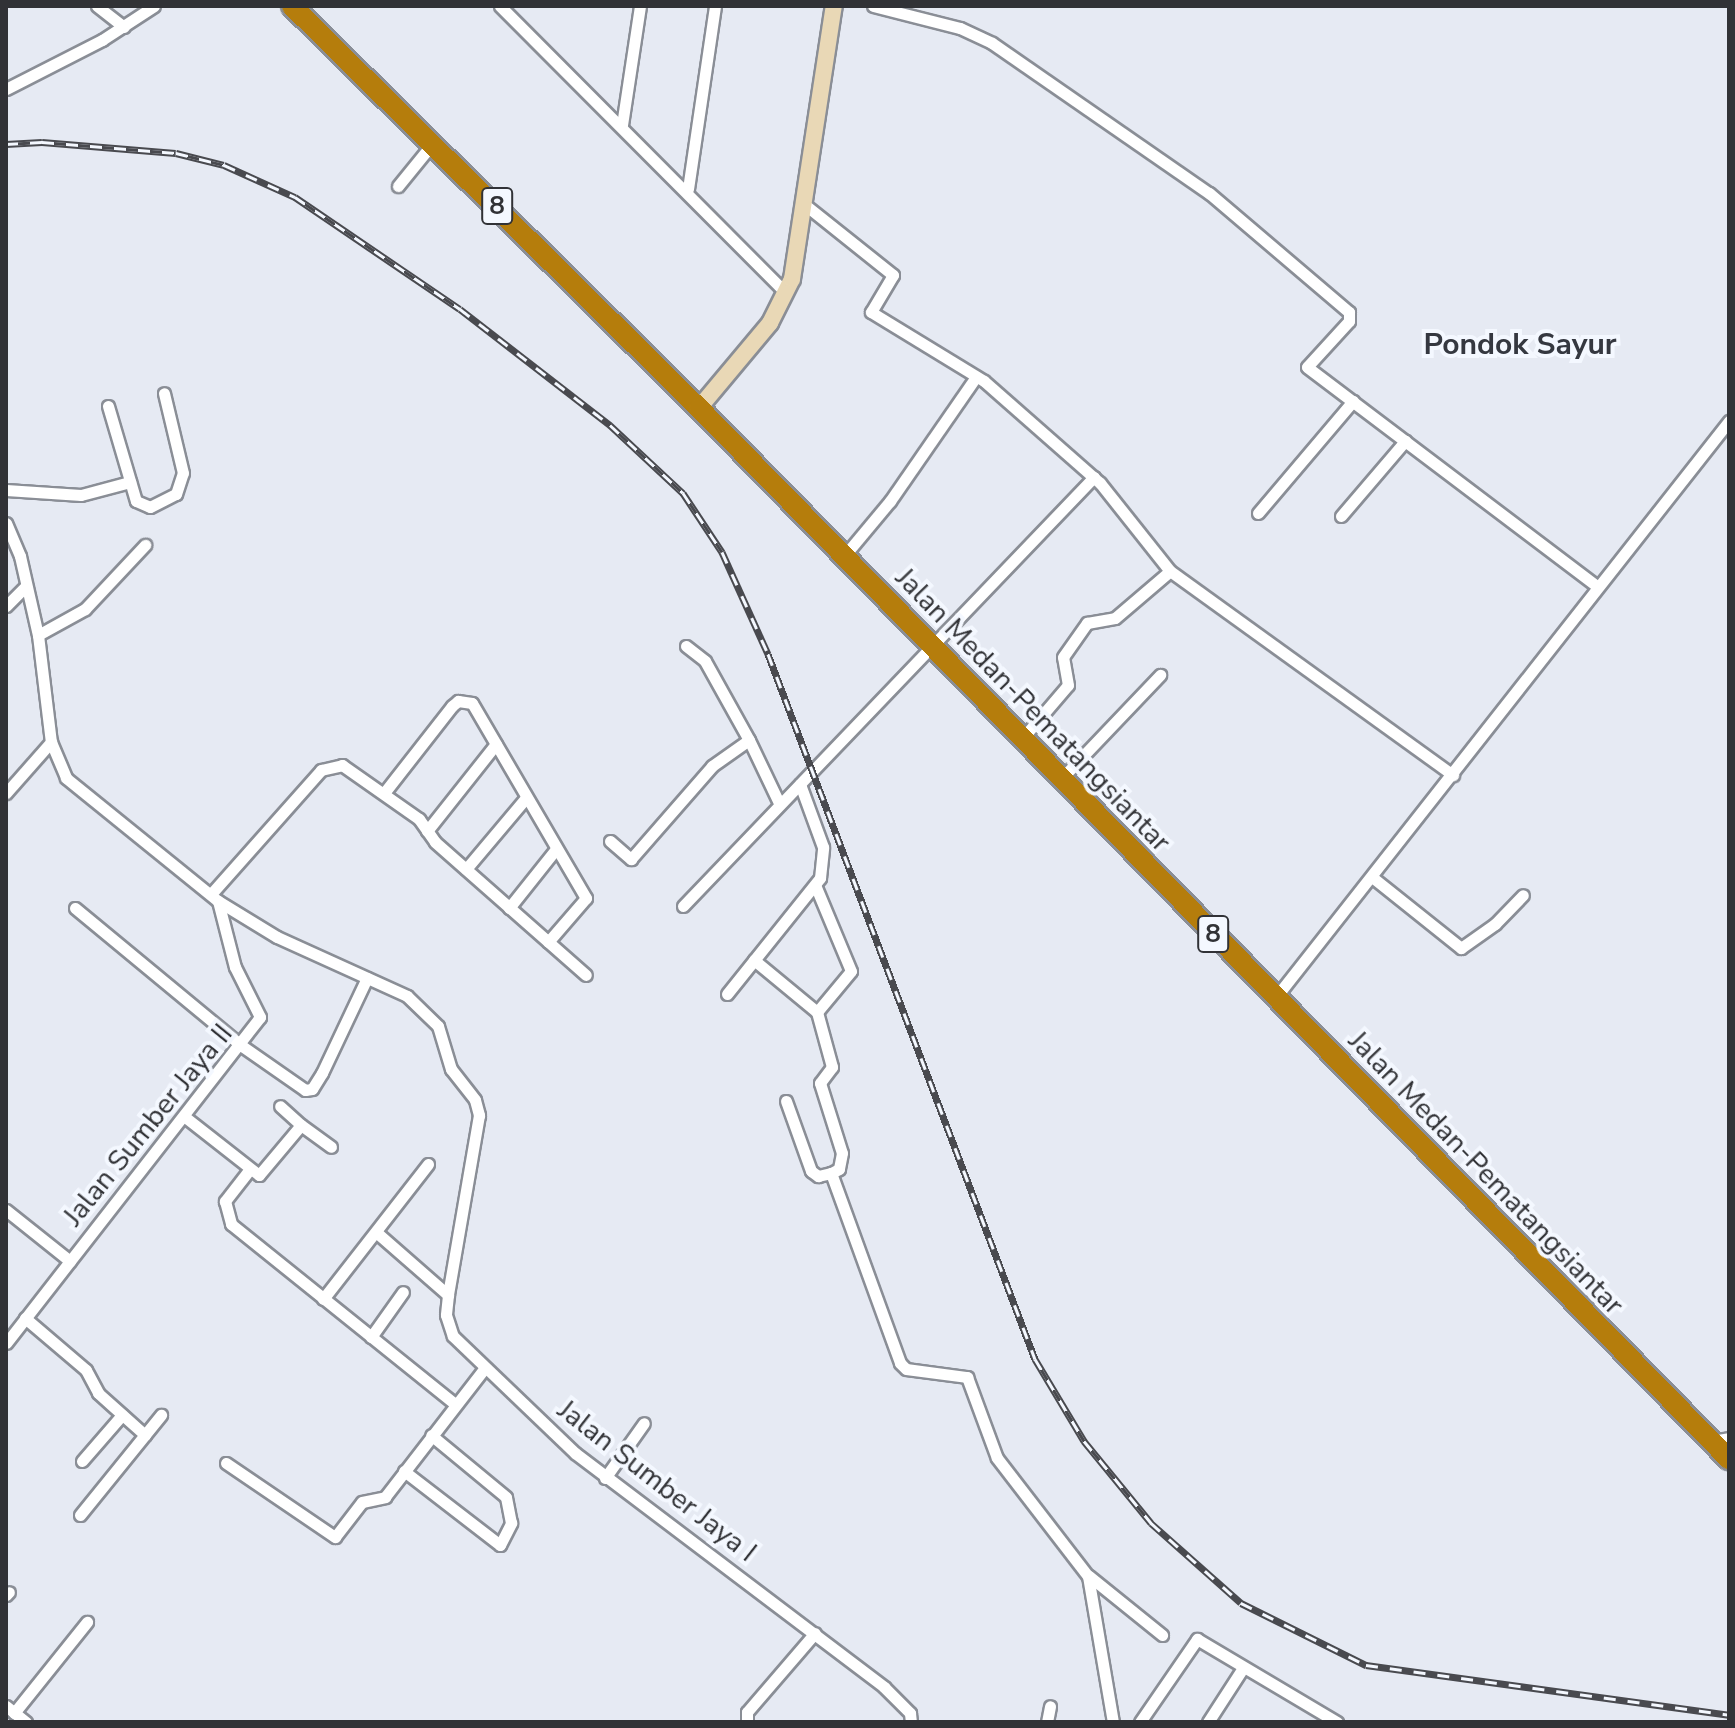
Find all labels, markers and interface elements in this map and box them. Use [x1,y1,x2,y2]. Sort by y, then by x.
road number: 8 [481,184,513,228]
district label: Pondok Sayur [1423,327,1617,363]
street label: Jalan Medan-Pematangsiantar [889,561,1177,859]
road number: 8 [1197,912,1229,956]
street label: Jalan Sumber Jaya II [56,1017,240,1233]
street label: Jalan Medan-Pematangsiantar [1342,1024,1630,1322]
street label: Jalan Sumber Jaya I [551,1393,763,1569]

